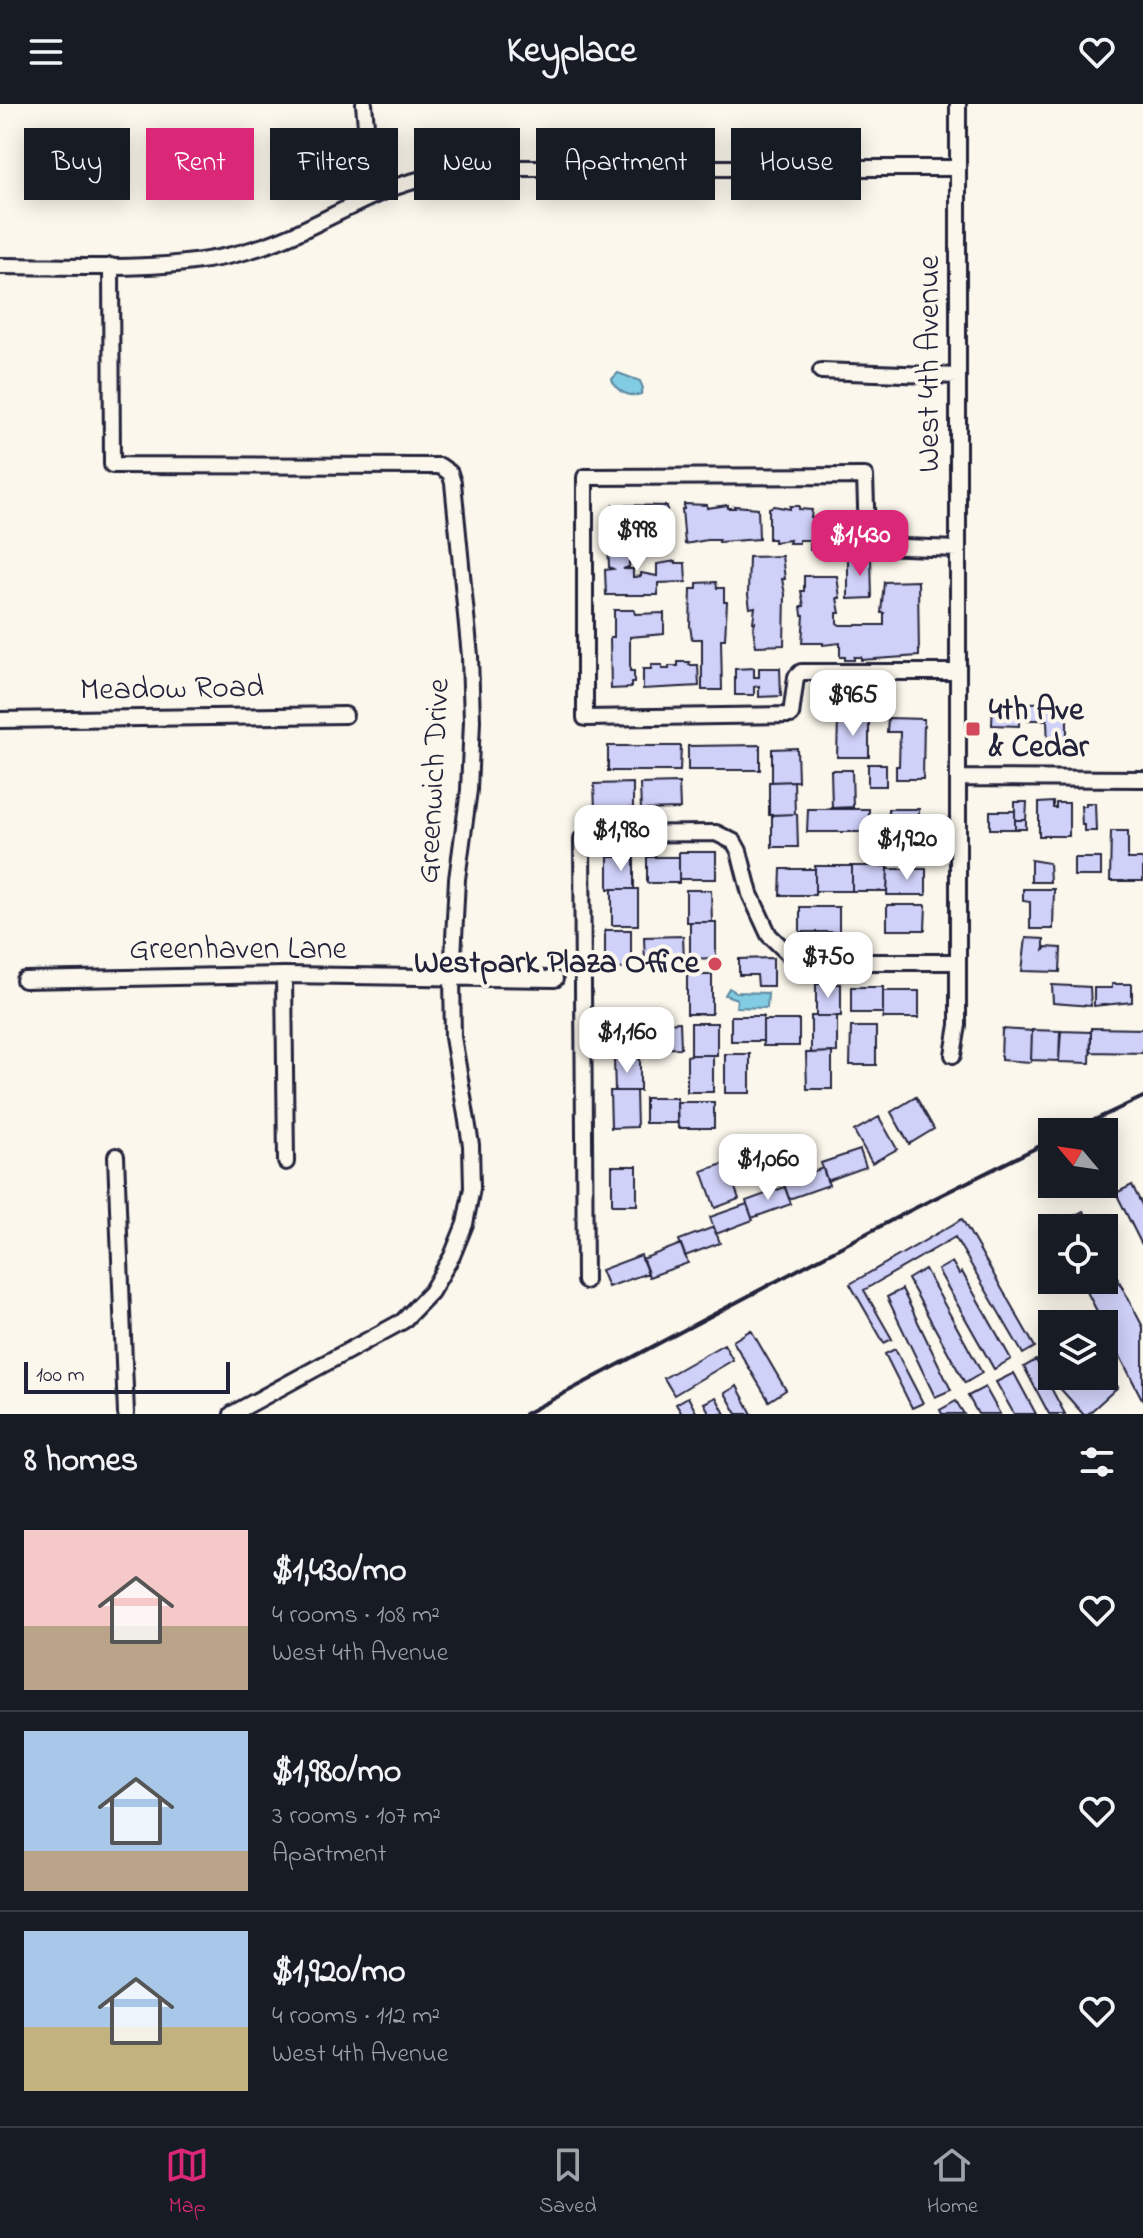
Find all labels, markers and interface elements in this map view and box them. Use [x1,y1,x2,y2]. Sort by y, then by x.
text: Keyplace [507,26,636,79]
icon: menu [24,30,68,74]
icon: heart [1075,30,1119,74]
chip: Buy [24,128,130,200]
chip: Rent [146,128,254,200]
chip: Filters [270,128,398,200]
chip: New [414,128,520,200]
chip: Apartment [536,128,715,200]
chip: House [731,128,861,200]
street label: West 4th Avenue [907,255,954,473]
pin: $998 [590,505,684,573]
pin: $1,430 [795,510,925,578]
text: $998 [616,512,658,550]
text: $1,430 [829,517,891,555]
street label: Meadow Road [79,665,265,715]
pin: $965 [806,670,900,738]
street label: Greenwich Drive [406,677,464,885]
text: $965 [828,677,878,715]
place label: 4th Ave & Cedar [988,688,1090,772]
marker: 4th Ave & Cedar [964,720,982,738]
pin: $1,980 [556,805,686,873]
text: $1,980 [592,812,650,850]
pin: $1,920 [842,814,972,882]
text: $1,920 [877,821,937,859]
street label: Greenhaven Lane [129,927,347,974]
pin: $750 [781,932,875,1000]
text: $750 [802,939,854,977]
place label: Westpark Plaza Office [414,941,701,988]
marker: Westpark Plaza Office [706,955,724,973]
pin: $1,160 [562,1007,692,1075]
text: $1,160 [597,1014,657,1052]
north arrow [1038,1118,1118,1198]
map controls [1038,1118,1118,1390]
pin: $1,060 [703,1134,833,1202]
text: $1,060 [737,1141,799,1179]
button: locate [1038,1214,1118,1294]
button: layers [1038,1310,1118,1390]
scale bar [24,1358,230,1394]
text: 100 m [36,1360,85,1392]
text: 8 homes [24,1437,138,1487]
icon: filters [1075,1440,1119,1484]
text: $1,430/mo [272,1547,407,1597]
icon: home [88,1562,184,1658]
icon: heart [1075,1588,1119,1632]
text: 4 rooms · 108 m² [272,1597,440,1635]
text: West 4th Avenue [272,1635,448,1673]
text: $1,980/mo [272,1748,402,1798]
icon: home [88,1763,184,1859]
icon: heart [1075,1789,1119,1833]
text: 3 rooms · 107 m² [272,1798,441,1836]
text: Apartment [272,1836,386,1874]
text: $1,920/mo [272,1948,406,1998]
icon: home [88,1963,184,2059]
icon: heart [1075,1989,1119,2033]
text: 4 rooms · 112 m² [272,1998,440,2036]
text: West 4th Avenue [272,2036,448,2074]
tab: Map [165,2143,209,2223]
tab: Saved [539,2143,597,2223]
tab: Home [927,2143,978,2223]

